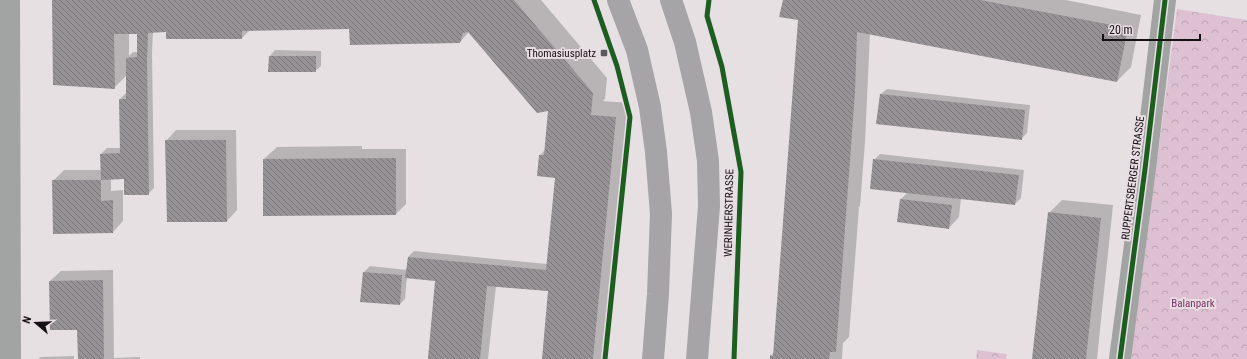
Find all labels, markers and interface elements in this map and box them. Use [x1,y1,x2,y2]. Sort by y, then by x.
scale bar [1103,16,1200,42]
text: 20 m [1109,23,1133,37]
place label: Thomasiusplatz [527,47,596,60]
marker: Thomasiusplatz [599,48,609,58]
street label: RUPPERTSBERGER STRASSE [1119,115,1147,241]
street label: WERINHERSTRASSE [722,168,736,257]
park label: Balanpark [1171,297,1215,310]
north arrow [16,303,56,343]
text: N [20,314,34,325]

